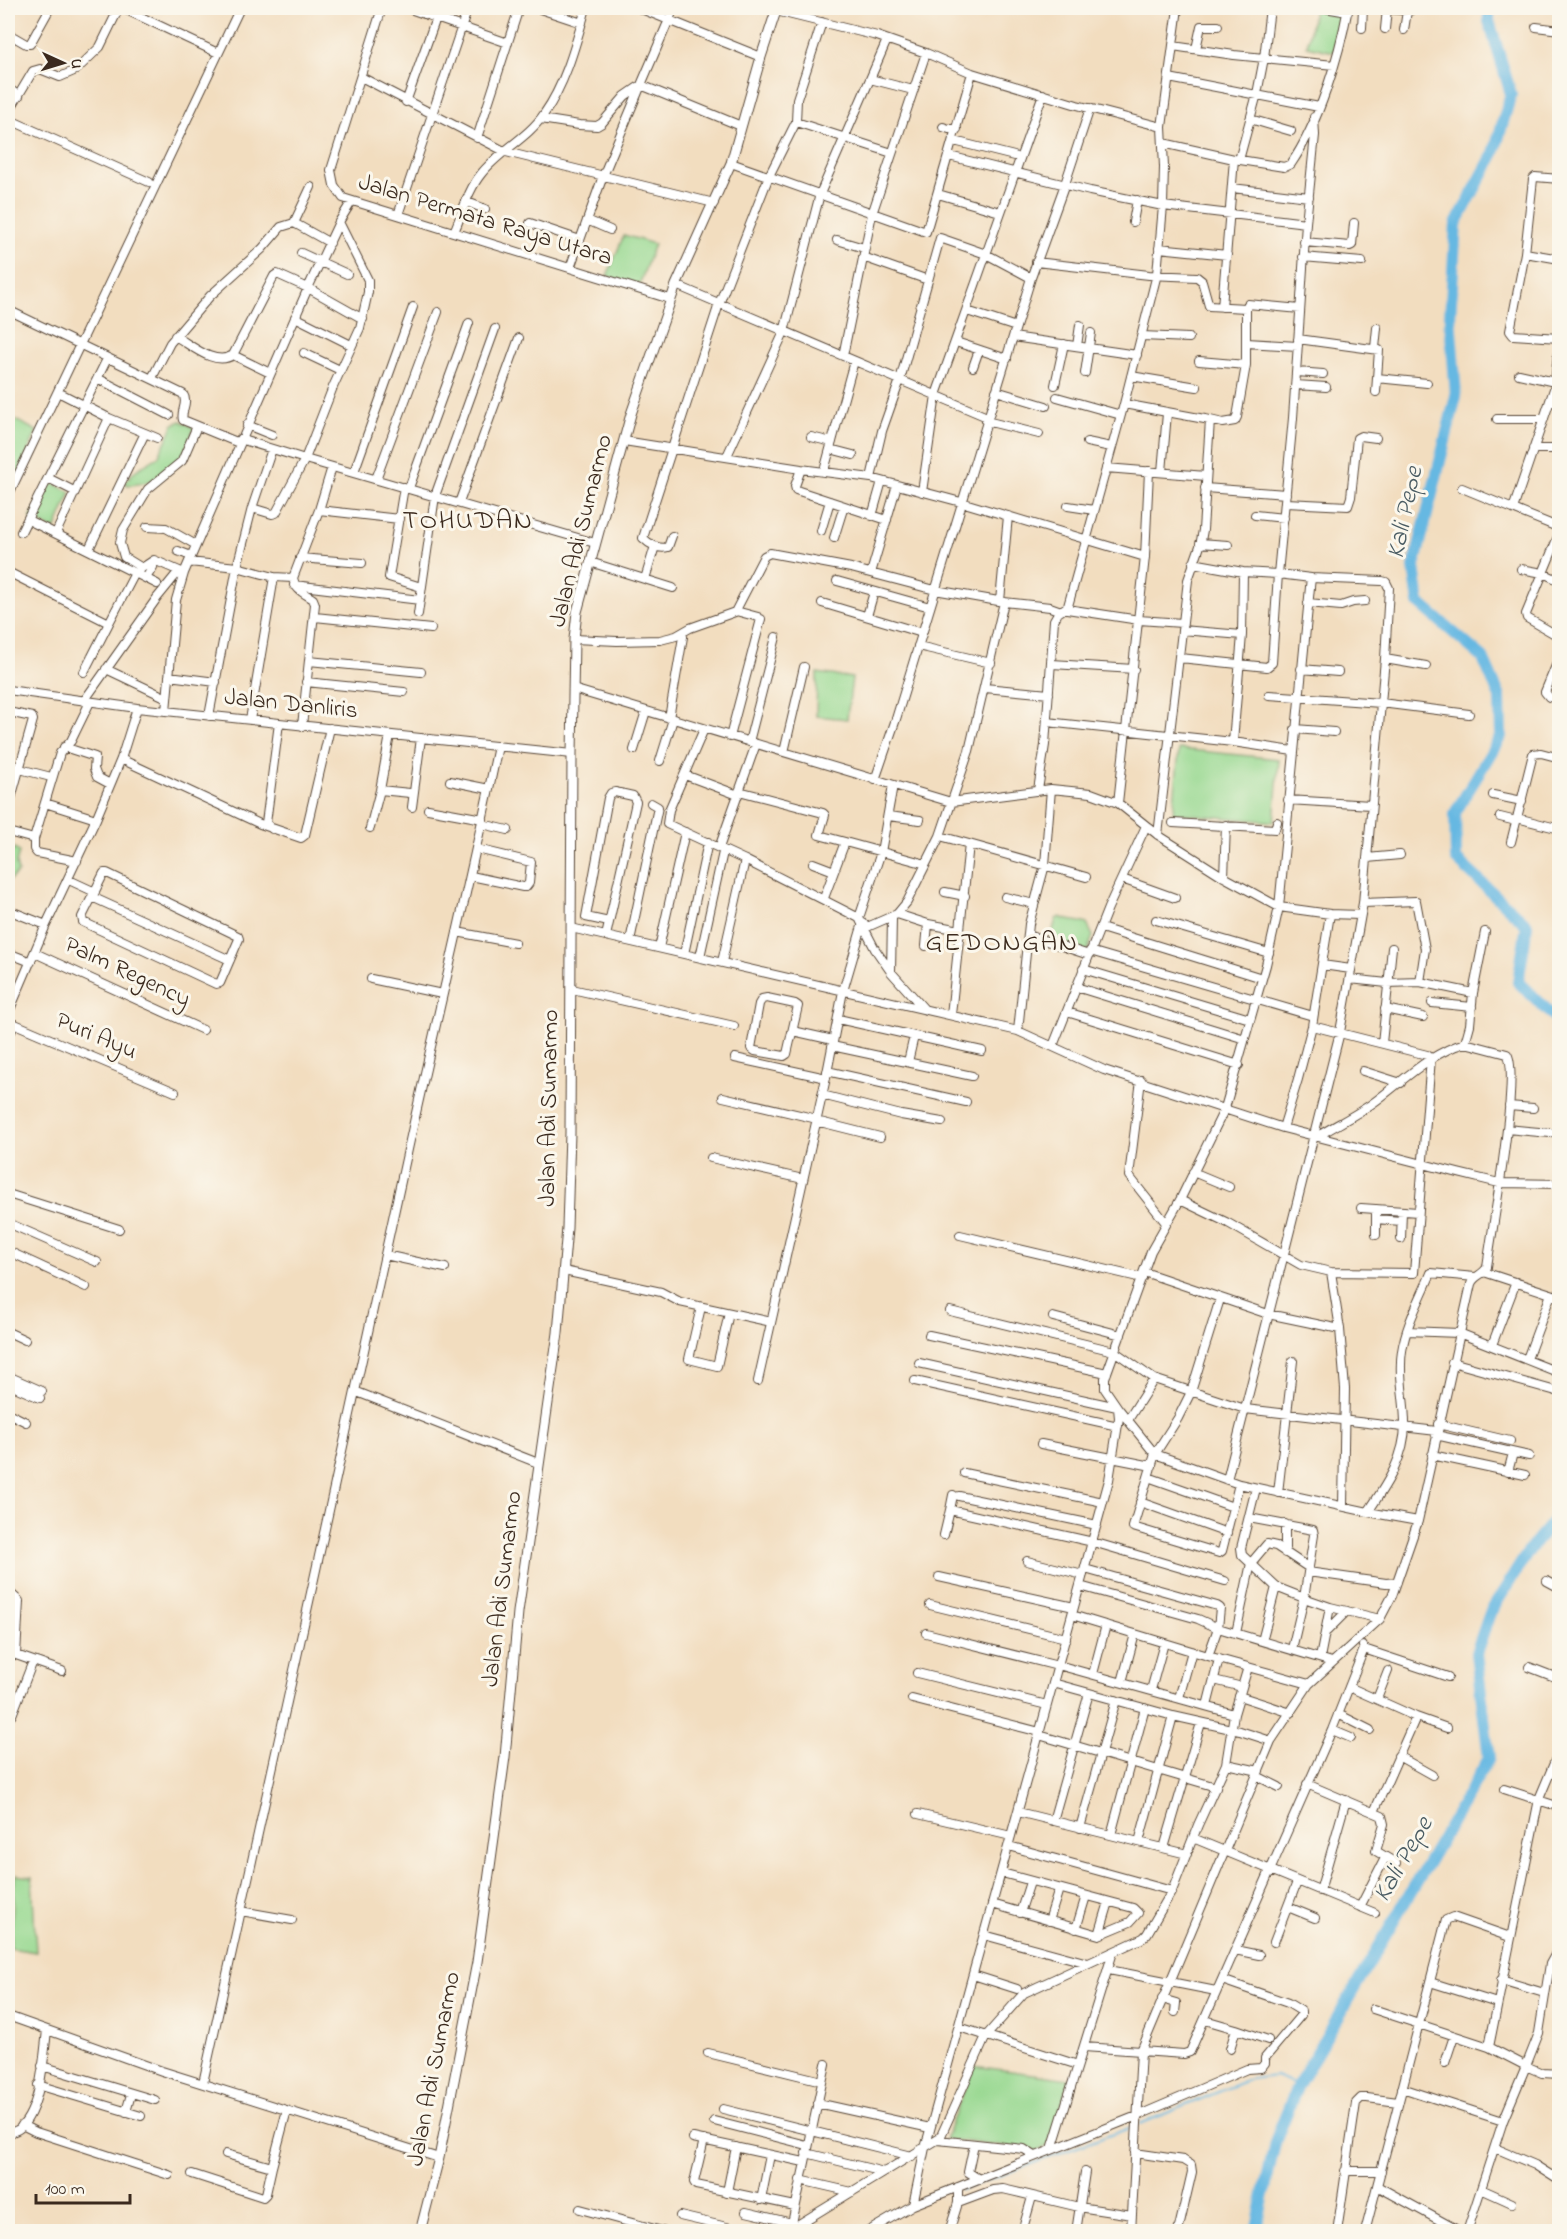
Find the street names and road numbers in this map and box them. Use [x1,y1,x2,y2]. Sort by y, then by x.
street label: Jalan Permata Raya Utara [353,166,616,277]
street label: Jalan Adi Sumarmo [541,431,623,631]
street label: Jalan Danliris [222,681,360,729]
street label: Palm Regency [58,929,196,1018]
street label: Puri Ayu [49,1004,142,1071]
street label: Jalan Adi Sumarmo [531,1009,569,1207]
street label: Jalan Adi Sumarmo [474,1489,532,1689]
street label: Jalan Adi Sumarmo [399,1969,471,2169]

